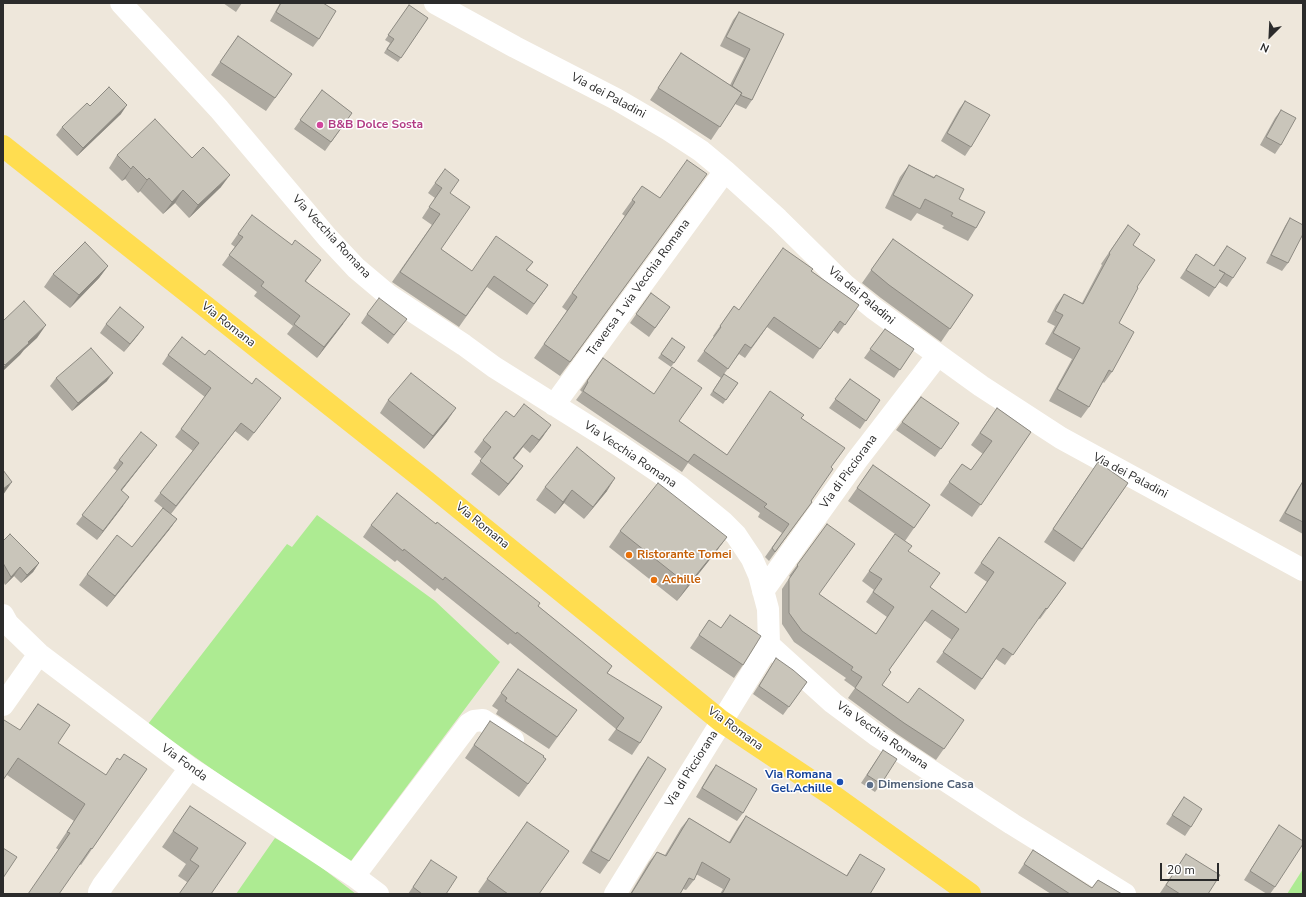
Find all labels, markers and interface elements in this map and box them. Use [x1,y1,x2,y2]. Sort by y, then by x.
north arrow [1250,16,1290,56]
text: N [1258,39,1272,56]
street label: Via dei Paladini [568,70,648,122]
place label: B&B Dolce Sosta [328,118,423,132]
marker: B&B Dolce Sosta [315,120,325,130]
street label: Via Vecchia Romana [289,192,373,282]
street label: Traversa 1 via Vecchia Romana [584,217,694,359]
street label: Via dei Paladini [825,264,897,328]
street label: Via Romana [198,299,258,351]
street label: Via Vecchia Romana [581,419,679,491]
street label: Via di Picciorana [817,432,881,512]
street label: Via dei Paladini [1090,450,1170,502]
street label: Via Romana [452,500,512,552]
place label: Ristorante Tomei [637,548,732,562]
marker: Ristorante Tomei [624,550,634,560]
place label: Achille [662,573,701,587]
marker: Achille [649,575,659,585]
street label: Via Vecchia Romana [833,699,931,773]
street label: Via Romana [705,704,765,754]
street label: Via di Picciorana [663,728,721,810]
street label: Via Fonda [158,741,210,785]
place label: Via Romana Gel.Achille [765,768,832,796]
marker: Via Romana Gel.Achille [835,777,845,787]
place label: Dimensione Casa [878,778,974,792]
marker: Dimensione Casa [865,780,875,790]
scale bar [1162,855,1221,881]
text: 20 m [1167,862,1195,878]

